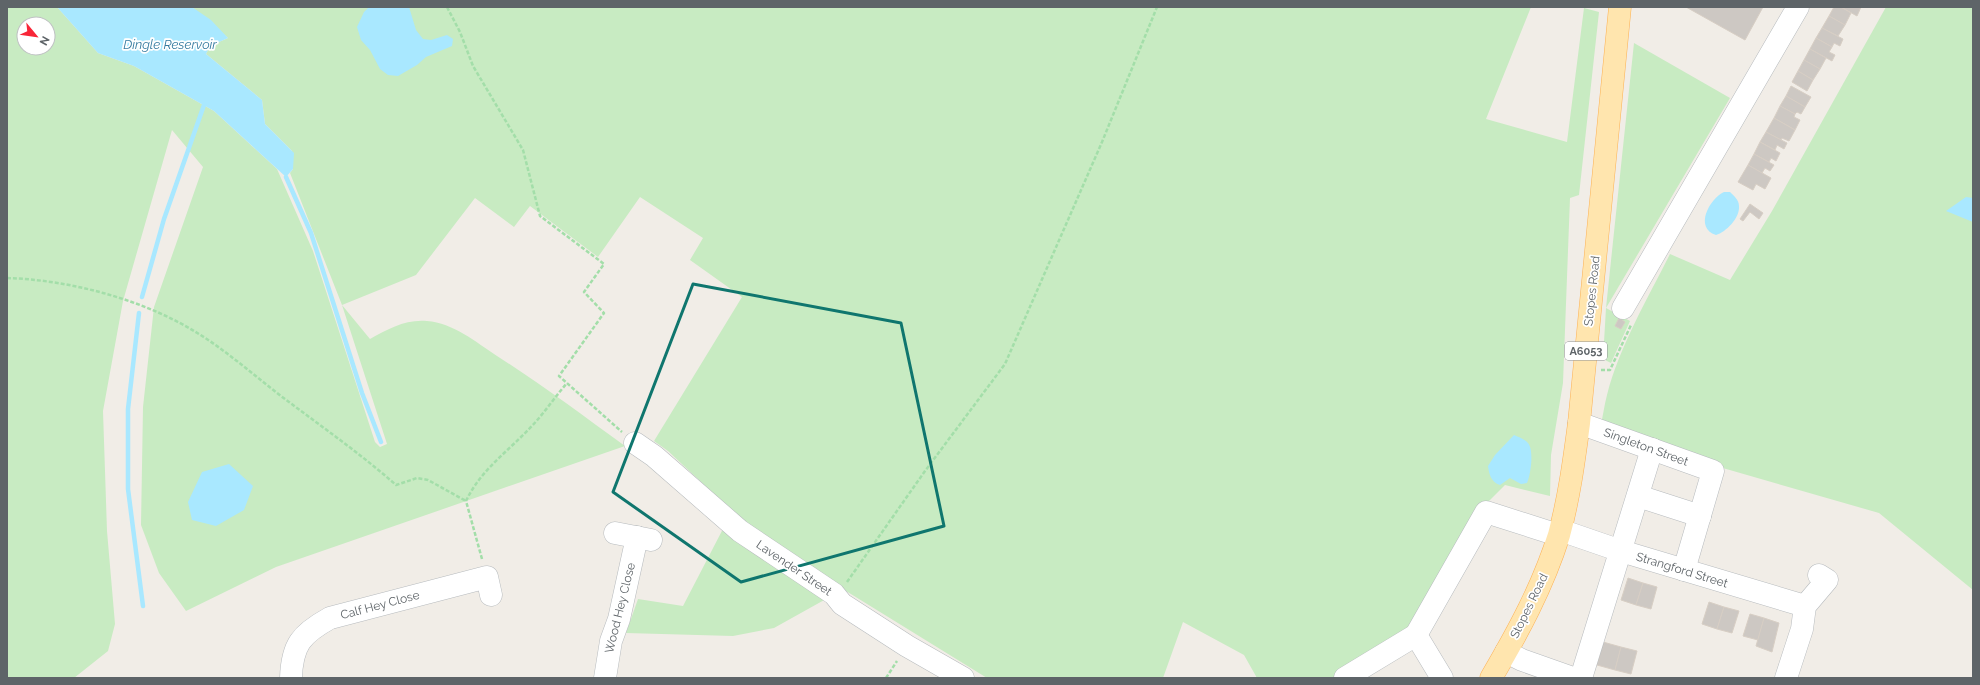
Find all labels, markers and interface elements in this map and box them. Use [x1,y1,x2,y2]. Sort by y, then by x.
north arrow [16,16,56,56]
text: N [37,34,52,47]
water label: Dingle Reservoir [123,37,217,52]
street label: Stopes Road [1581,255,1603,327]
road number: A6053 [1565,342,1607,360]
street label: Singleton Street [1602,425,1690,469]
street label: Lavender Street [753,537,835,599]
street label: Strangford Street [1634,549,1730,591]
street label: Wood Hey Close [602,561,638,655]
street label: Stopes Road [1507,571,1551,641]
street label: Calf Hey Close [339,588,421,622]

